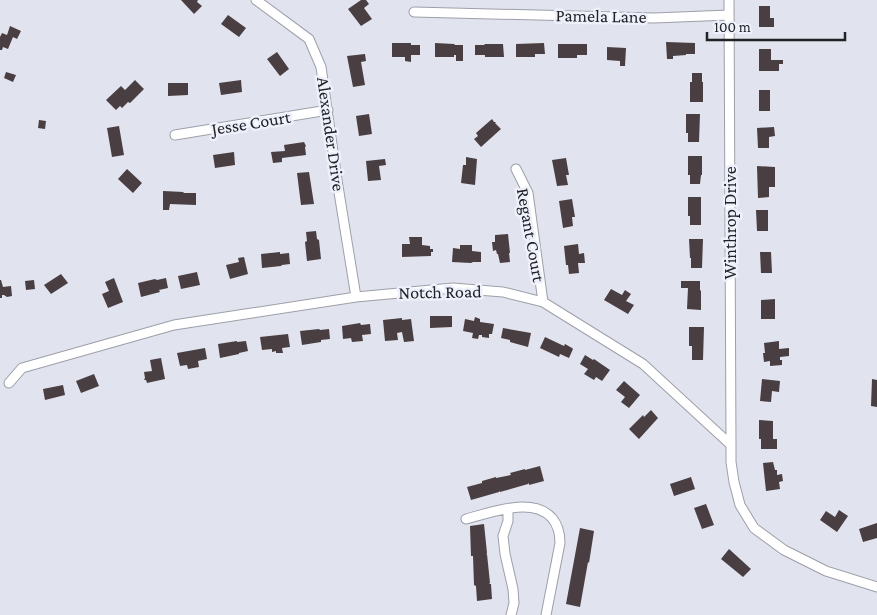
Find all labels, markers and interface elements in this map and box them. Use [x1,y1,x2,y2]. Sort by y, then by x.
street label: Pamela Lane [555,5,647,27]
scale bar [707,10,844,42]
text: 100 m [714,19,751,35]
street label: Alexander Drive [313,76,349,193]
street label: Jesse Court [208,107,293,139]
street label: Winthrop Drive [720,166,740,280]
street label: Regant Court [513,186,549,285]
street label: Notch Road [398,281,482,303]

